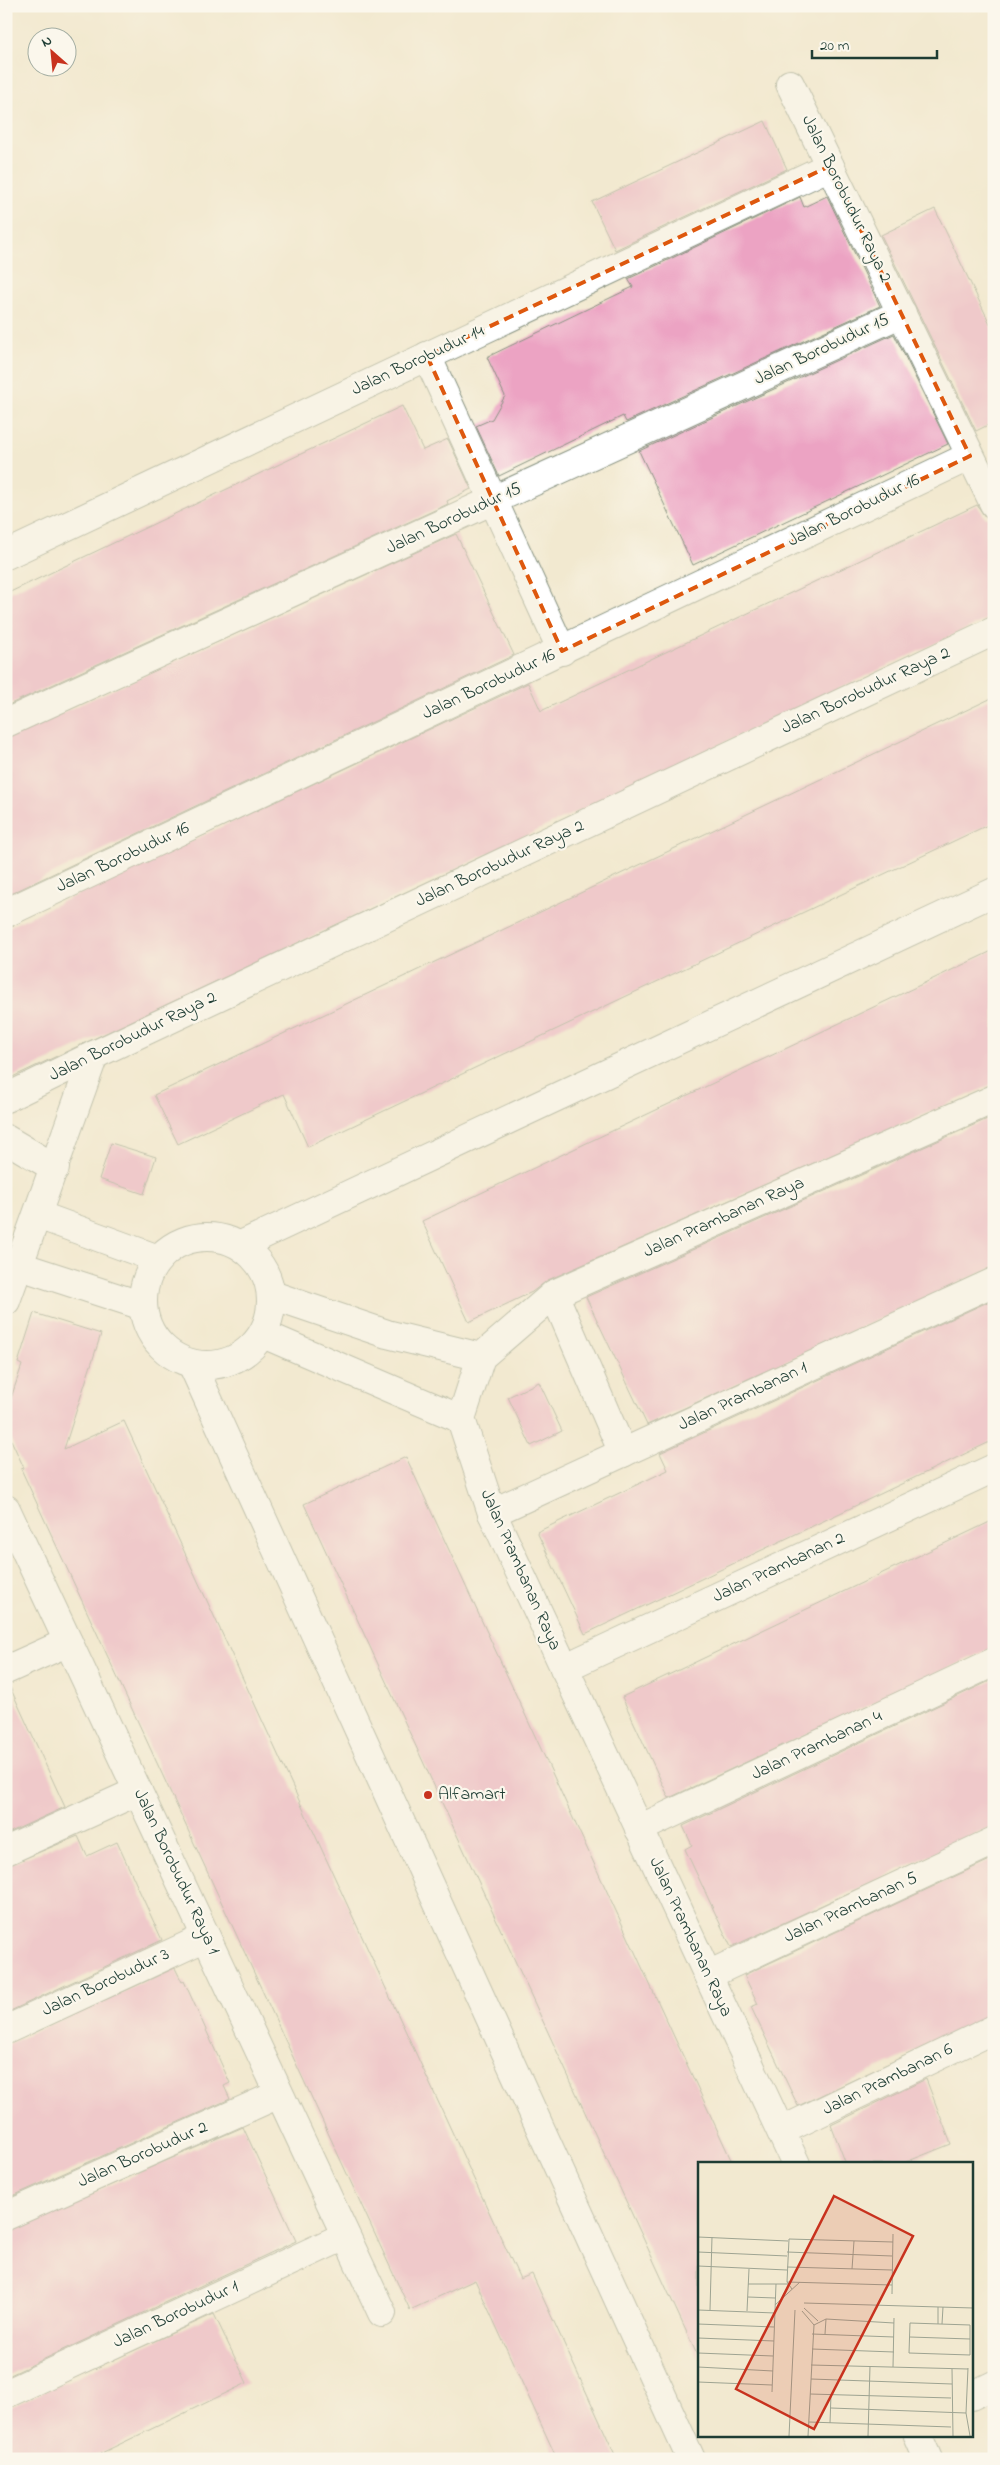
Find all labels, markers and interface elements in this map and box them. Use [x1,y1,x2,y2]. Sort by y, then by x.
north arrow [28,28,78,78]
scale bar [812,28,938,60]
text: N [38,30,56,53]
text: 20 m [820,35,850,57]
street label: Jalan Borobudur Raya 2 [794,111,898,287]
street label: Jalan Borobudur 15 [750,307,894,393]
street label: Jalan Borobudur 14 [347,319,489,403]
street label: Jalan Borobudur 16 [783,468,925,554]
street label: Jalan Borobudur 15 [382,476,526,562]
street label: Jalan Borobudur Raya 2 [777,640,955,742]
street label: Jalan Borobudur 16 [418,643,560,727]
street label: Jalan Borobudur Raya 2 [411,813,589,915]
street label: Jalan Borobudur 16 [52,816,194,900]
street label: Jalan Borobudur Raya 2 [45,985,221,1089]
street label: Jalan Prambanan Raya [639,1171,809,1265]
street label: Jalan Prambanan 1 [674,1355,812,1438]
street label: Jalan Prambanan Raya [473,1485,567,1655]
street label: Jalan Prambanan 2 [709,1526,850,1610]
street label: Jalan Prambanan 4 [747,1704,887,1788]
place label: Alfamart [438,1782,506,1808]
street label: Jalan Borobudur Raya 1 [126,1785,226,1959]
marker: Alfamart [422,1789,434,1801]
street label: Jalan Prambanan Raya [641,1853,739,2021]
street label: Jalan Prambanan 5 [780,1866,922,1950]
street label: Jalan Borobudur 3 [38,1942,174,2024]
street label: Jalan Prambanan 6 [818,2037,958,2123]
street label: Jalan Borobudur 2 [74,2115,212,2195]
inset map [698,2162,972,2438]
street label: Jalan Borobudur 1 [109,2274,244,2356]

